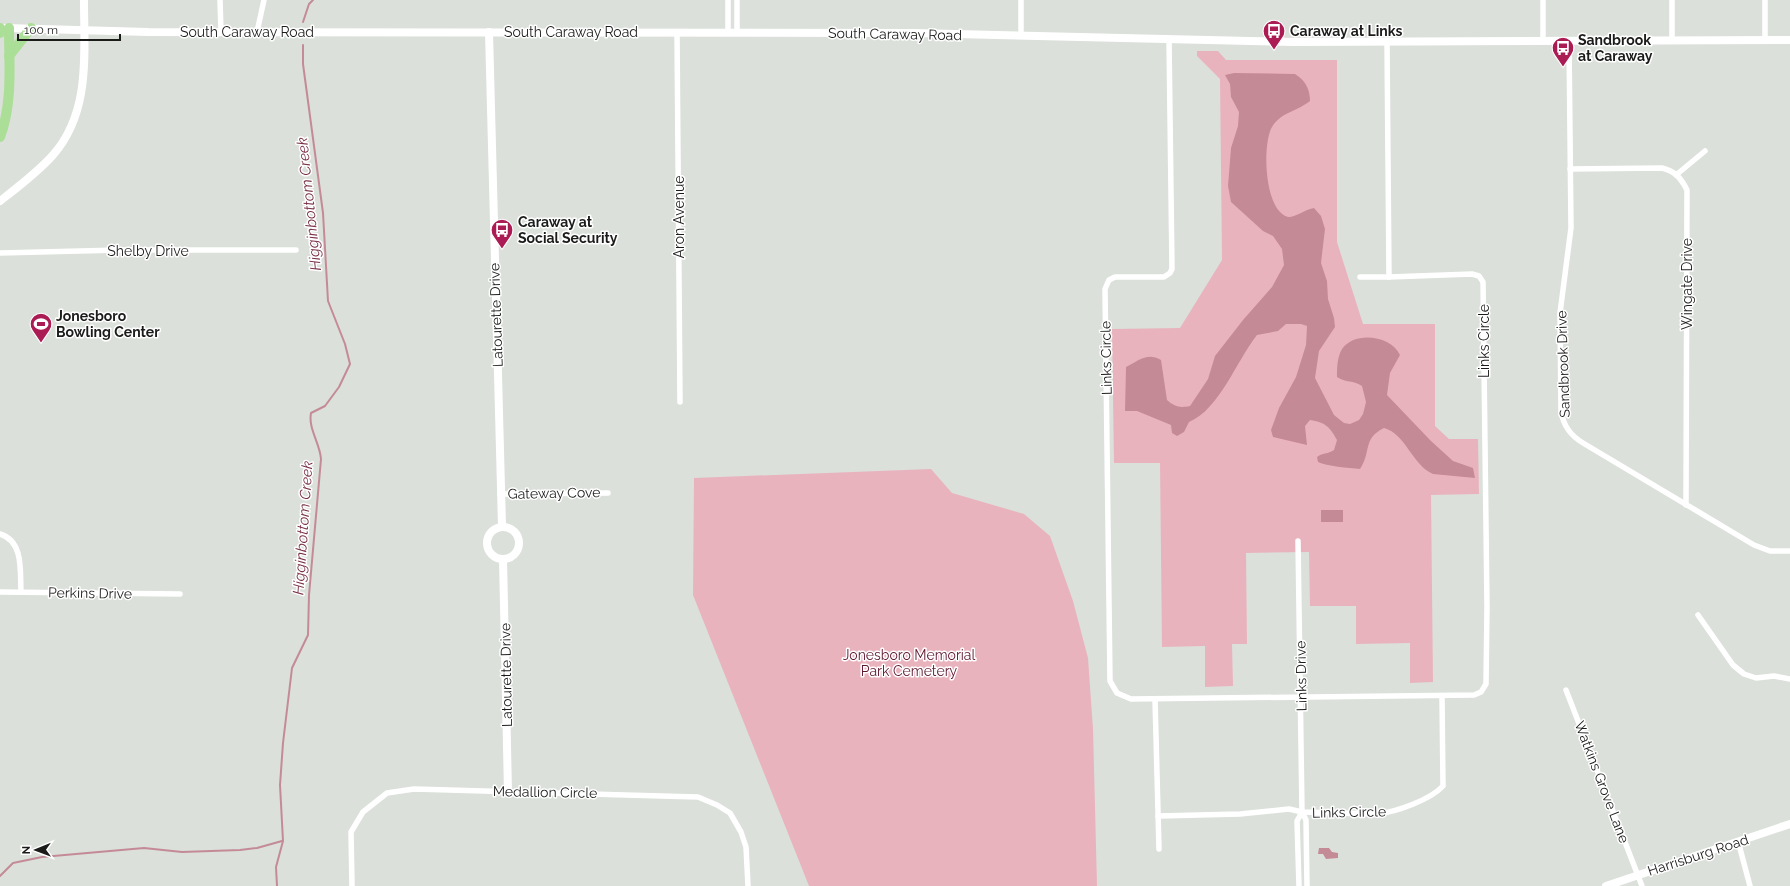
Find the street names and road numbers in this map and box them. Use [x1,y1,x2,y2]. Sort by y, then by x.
street label: South Caraway Road [180,24,314,40]
street label: South Caraway Road [504,24,638,40]
street label: South Caraway Road [828,25,962,43]
street label: Aron Avenue [671,176,687,258]
street label: Wingate Drive [1679,238,1695,330]
street label: Shelby Drive [107,243,189,259]
street label: Latourette Drive [486,263,506,367]
street label: Links Circle [1476,304,1492,378]
street label: Sandbrook Drive [1553,310,1573,418]
street label: Links Circle [1097,321,1115,395]
street label: Gateway Cove [508,484,600,502]
street label: Perkins Drive [48,584,132,602]
street label: Latourette Drive [497,623,515,727]
street label: Links Drive [1292,641,1310,711]
street label: Watkins Grove Lane [1571,719,1633,845]
street label: Medallion Circle [493,783,597,801]
street label: Links Circle [1312,803,1386,821]
street label: Harrisburg Road [1646,831,1750,879]

